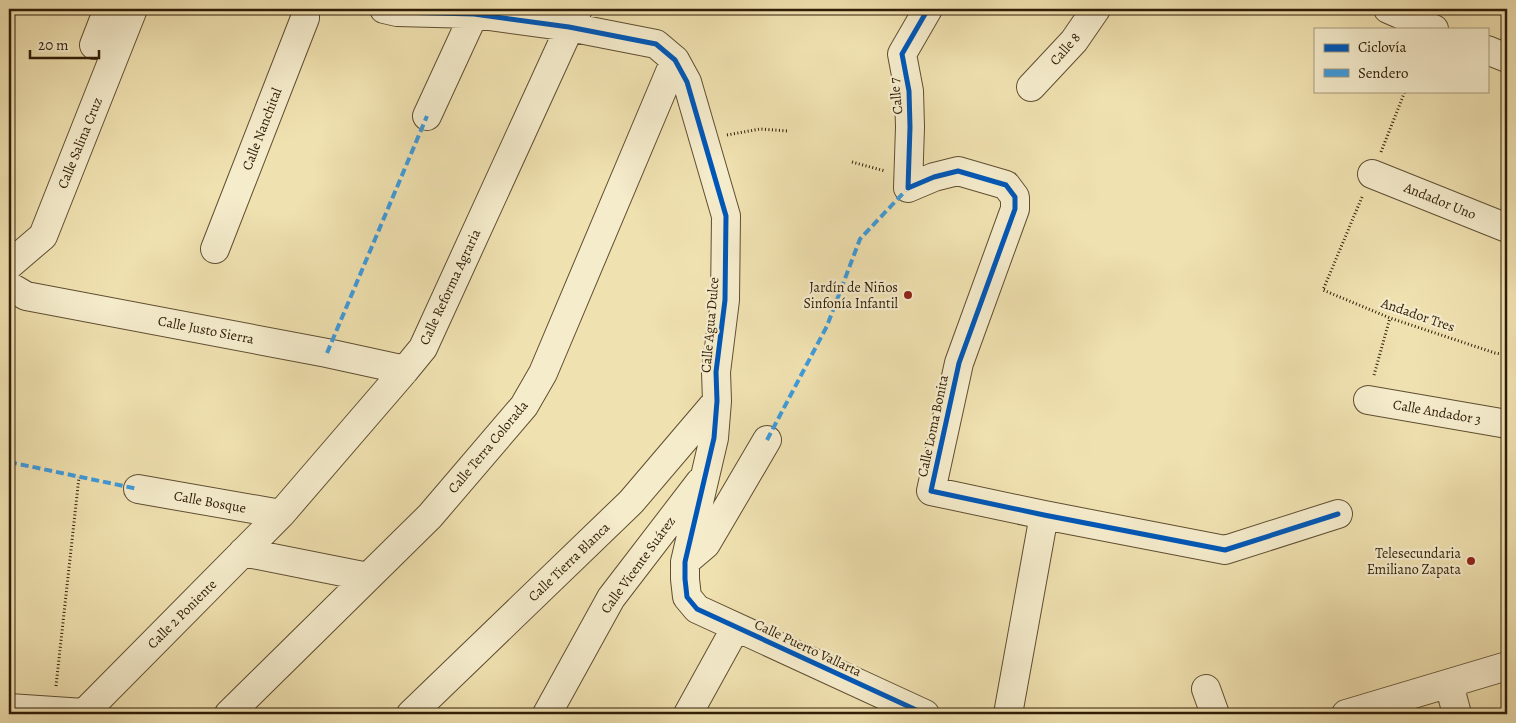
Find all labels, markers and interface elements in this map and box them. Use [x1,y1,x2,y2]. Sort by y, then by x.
scale bar [30,28,99,60]
street label: Calle 8 [1045,28,1085,70]
legend [1314,28,1488,92]
text: 20 m [38,35,69,55]
text: Ciclovía [1358,37,1406,57]
text: Sendero [1358,63,1408,83]
street label: Calle 7 [885,76,907,115]
street label: Calle Nanchital [238,84,287,173]
street label: Calle Salina Cruz [53,94,107,192]
street label: Andador Uno [1400,178,1479,224]
street label: Calle Reforma Agraria [415,225,485,348]
street label: Calle Agua Dulce [696,276,724,374]
place label: Jardín de Niños Sinfonía Infantil [804,278,899,313]
marker: Jardín de Niños Sinfonía Infantil [902,289,914,301]
street label: Andador Tres [1378,293,1457,336]
street label: Calle Justo Sierra [156,311,256,349]
street label: Calle Loma Bonita [913,373,953,479]
street label: Calle Andador 3 [1391,395,1483,429]
street label: Calle Terra Colorada [444,396,533,497]
street label: Calle Bosque [172,486,248,518]
street label: Calle Vicente Suárez [596,513,680,617]
street label: Calle Tierra Blanca [524,518,614,606]
place label: Telesecundaria Emiliano Zapata [1367,544,1461,579]
marker: Telesecundaria Emiliano Zapata [1465,555,1477,567]
street label: Calle 2 Poniente [143,575,221,653]
street label: Calle Puerto Vallarta [751,615,865,681]

